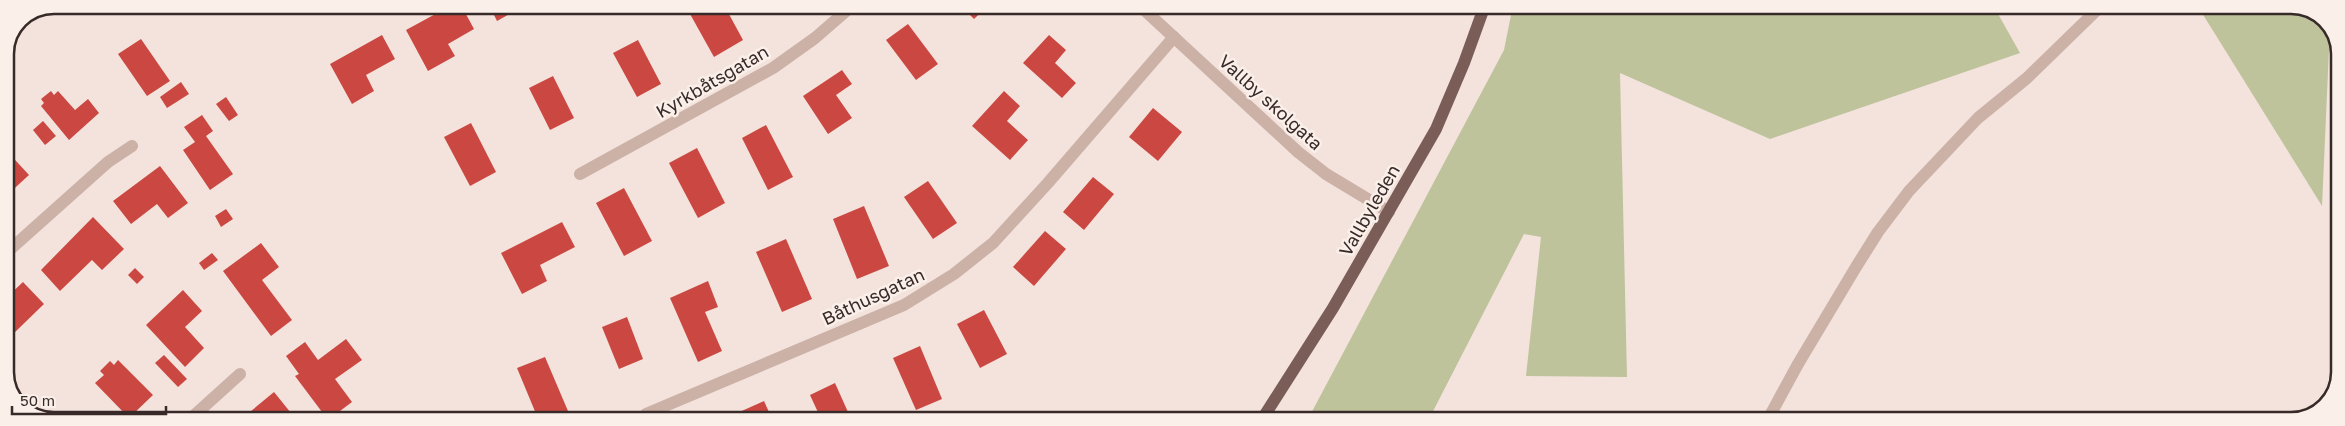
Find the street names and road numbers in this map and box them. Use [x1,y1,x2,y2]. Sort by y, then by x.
street label: Kyrkbåtsgatan [652,40,772,122]
street label: Vallby skolgata [1215,50,1327,154]
street label: Vallbyleden [1334,160,1404,260]
street label: Båthusgatan [818,263,928,329]

